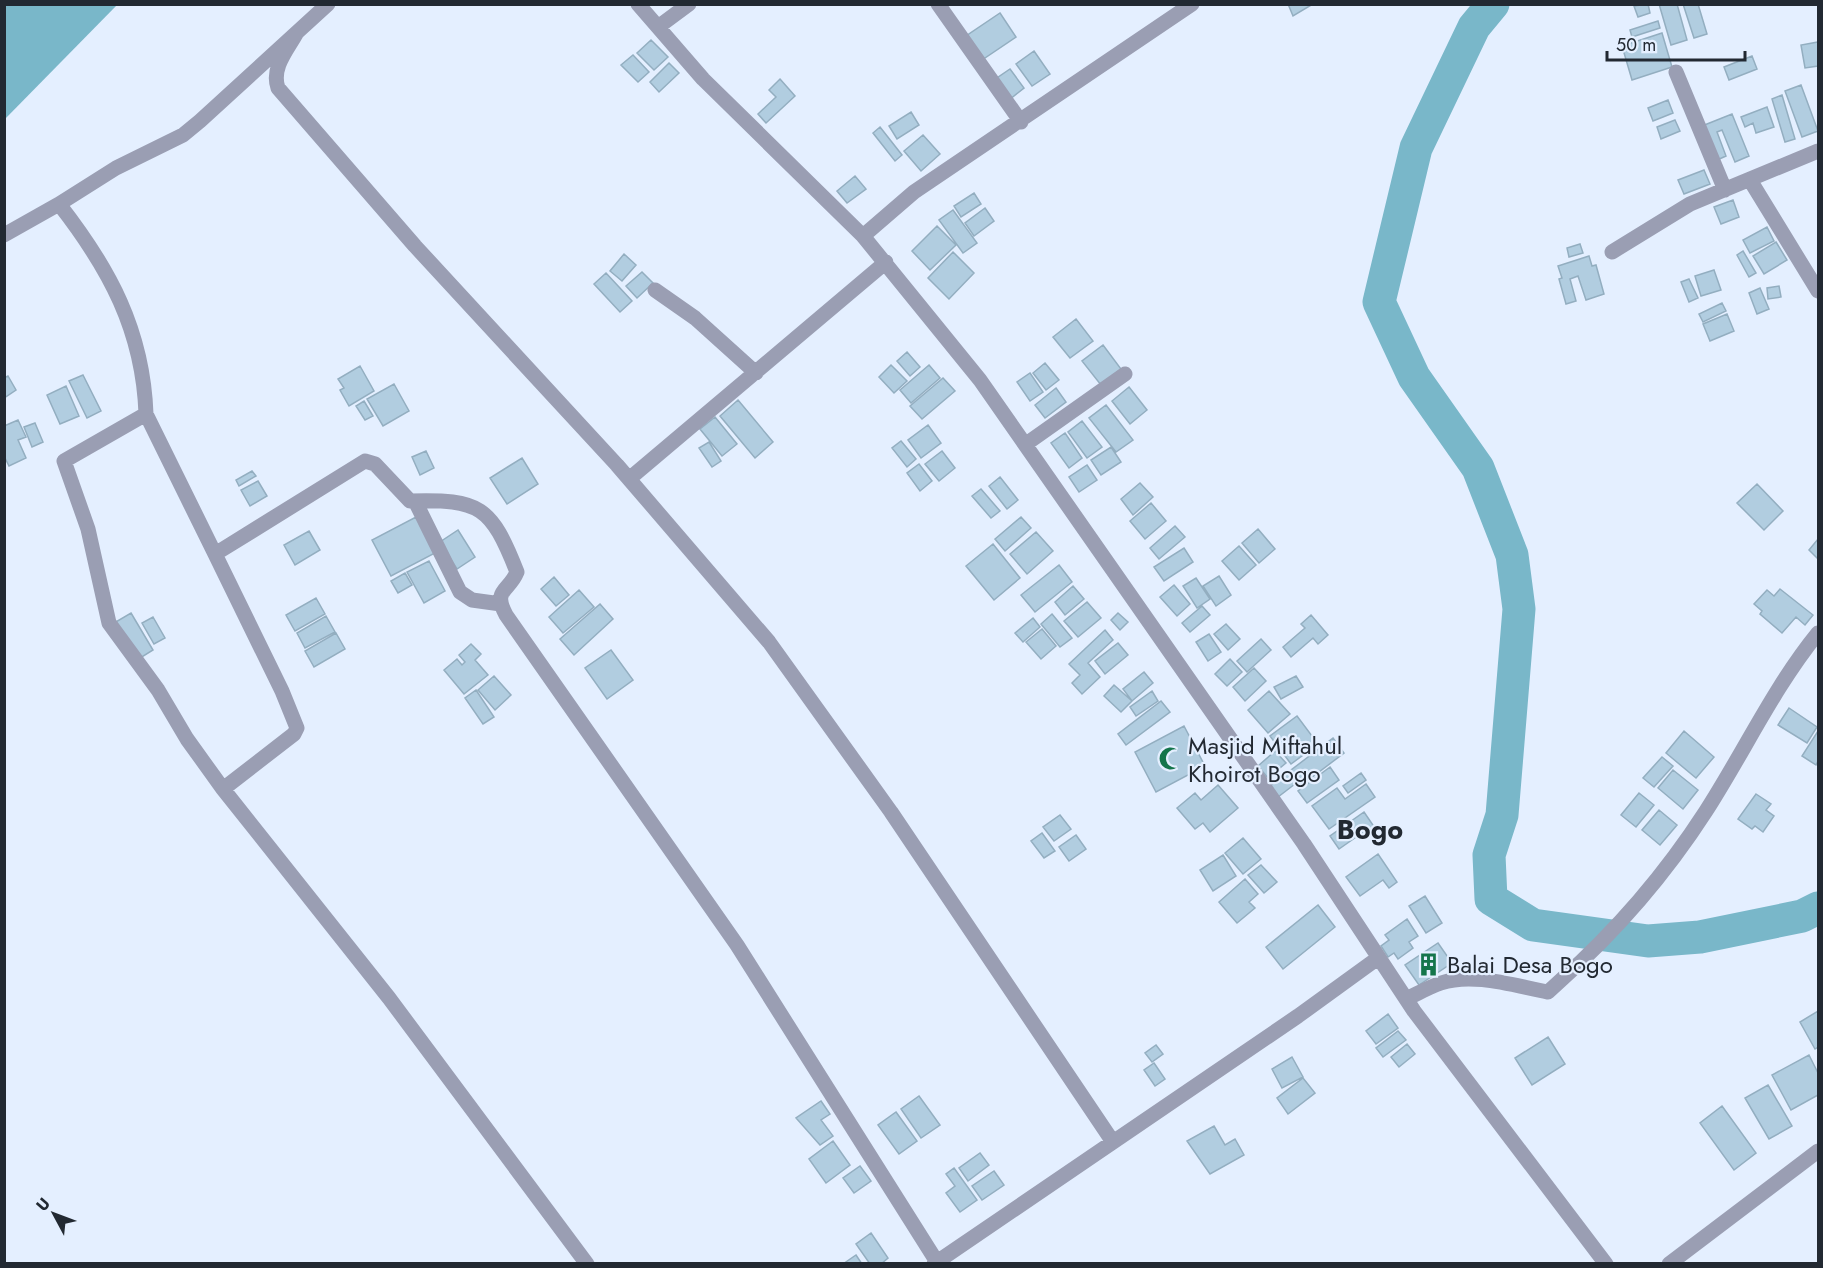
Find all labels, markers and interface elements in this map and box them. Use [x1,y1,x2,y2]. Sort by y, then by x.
scale bar [1607,24,1745,62]
text: 50 m [1616,32,1656,58]
place label: Masjid Miftahul Khoirot Bogo [1188,728,1342,791]
mosque icon: Masjid Miftahul Khoirot Bogo [1157,746,1183,772]
district label: Bogo [1337,810,1403,849]
place label: Balai Desa Bogo [1447,947,1613,982]
building icon: Balai Desa Bogo [1416,951,1442,977]
north arrow [24,1184,84,1244]
text: U [31,1193,55,1216]

